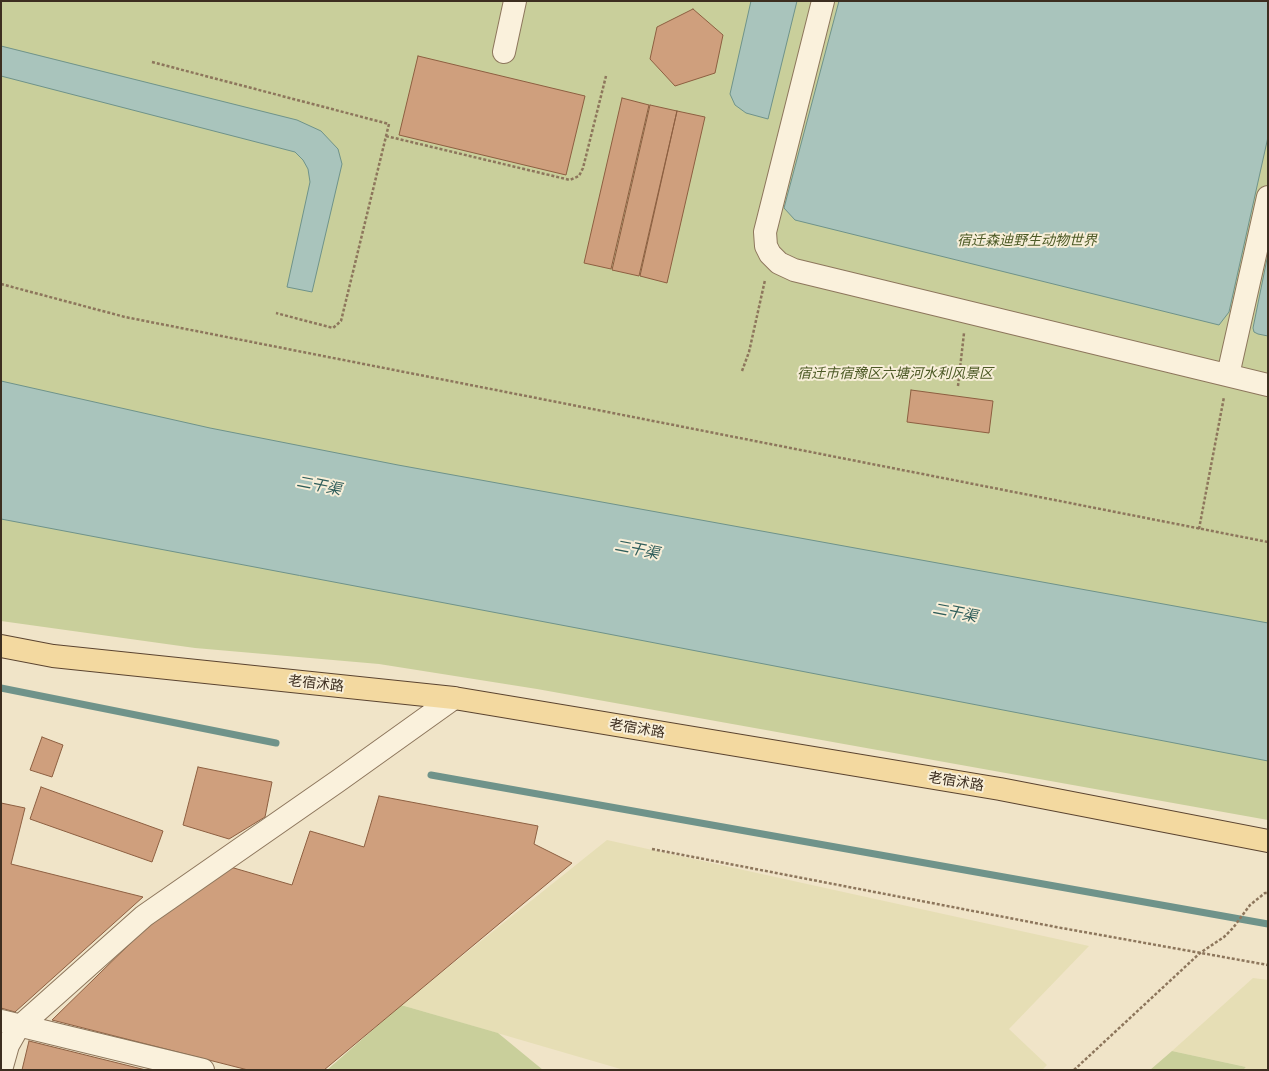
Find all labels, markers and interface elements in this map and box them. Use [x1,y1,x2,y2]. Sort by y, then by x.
park label: 宿迁森迪野生动物世界 [957,233,1097,249]
park label: 宿迁市宿豫区六塘河水利风景区 [797,366,993,382]
water label: 二干渠 [295,473,343,499]
water label: 二干渠 [613,537,661,563]
water label: 二干渠 [931,600,979,626]
street label: 老宿沭路 [287,673,345,695]
street label: 老宿沭路 [608,716,666,742]
street label: 老宿沭路 [927,769,985,795]

